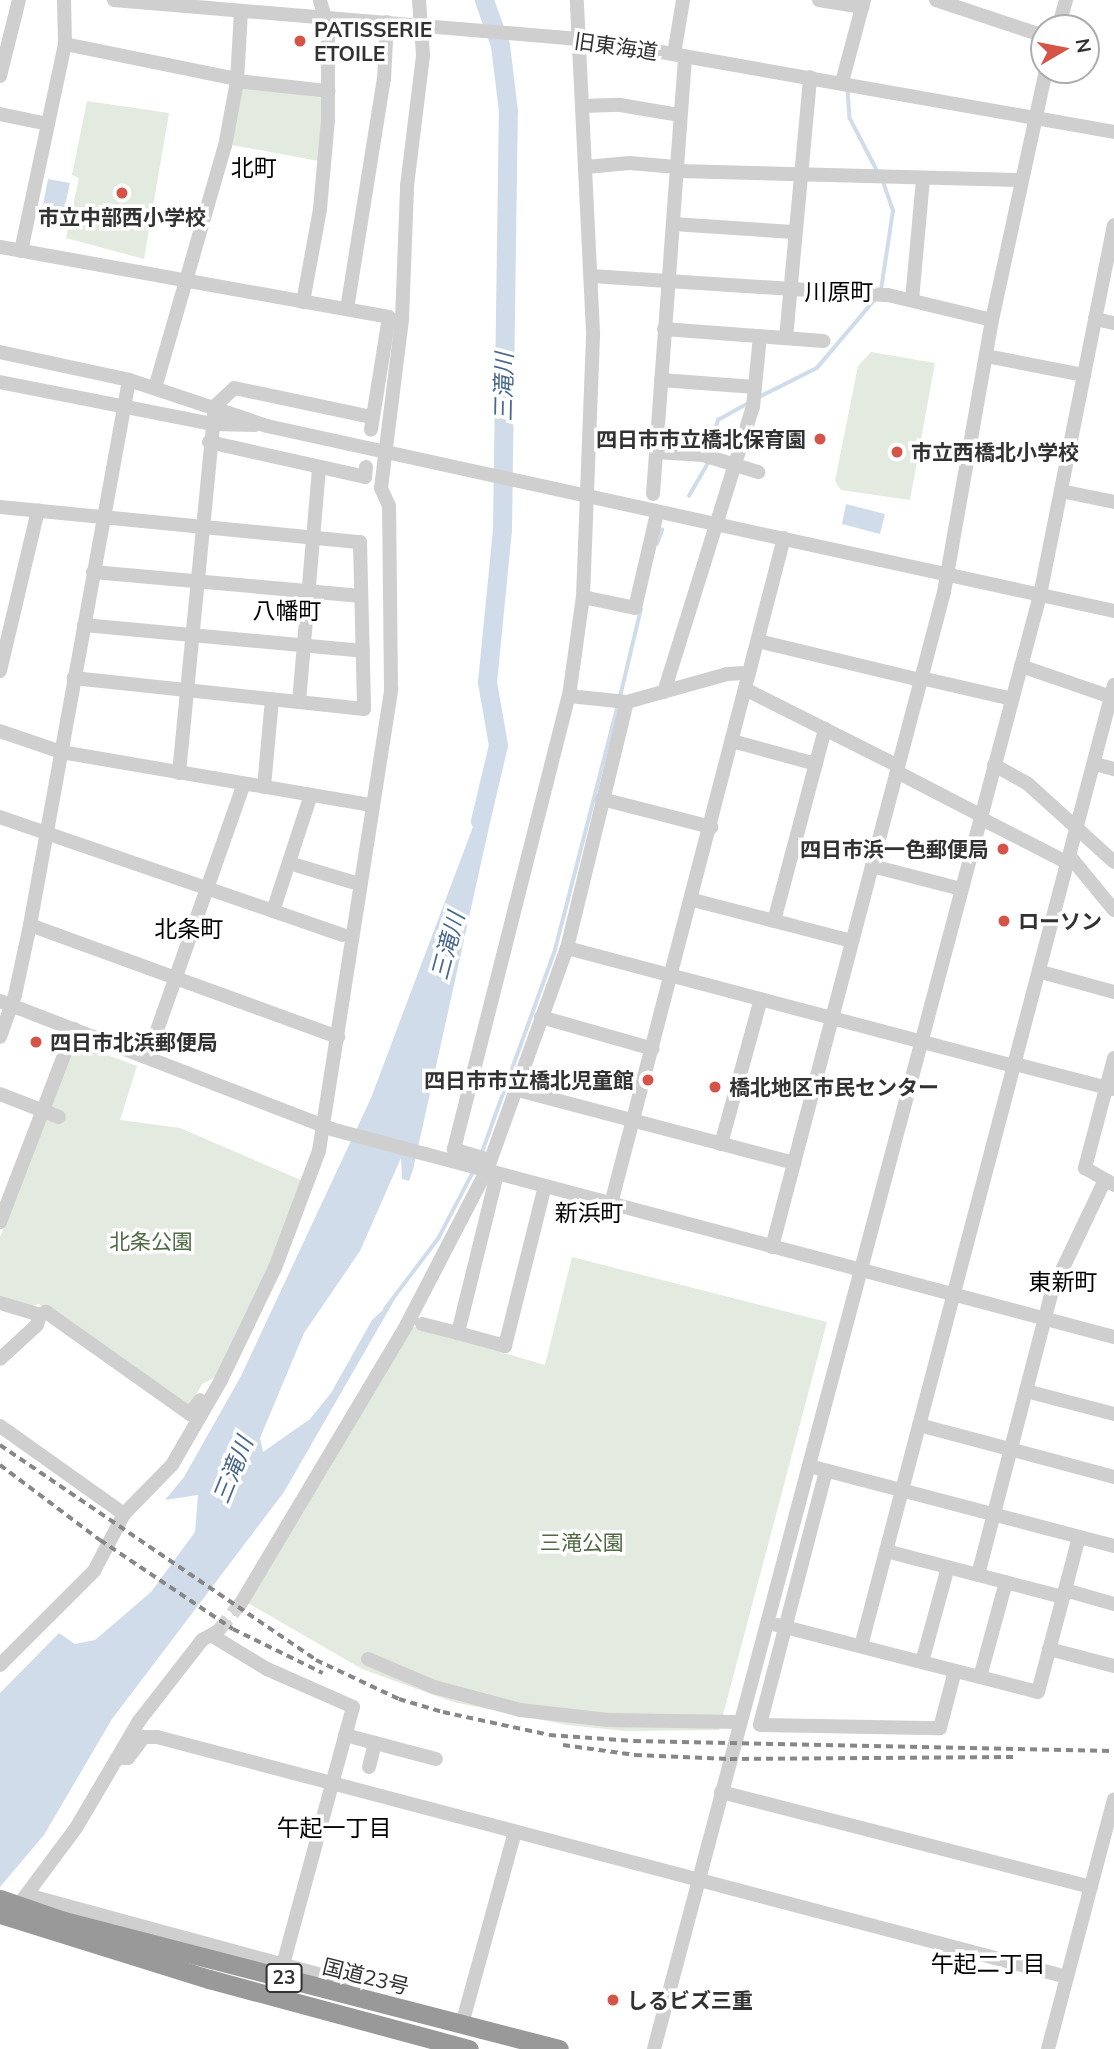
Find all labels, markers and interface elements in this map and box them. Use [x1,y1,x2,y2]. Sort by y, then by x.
north arrow [1030,14,1100,84]
place label: PATISSERIE ETOILE [314,16,432,66]
street label: 旧東海道 [573,28,659,64]
marker: PATISSERIE ETOILE [292,33,308,49]
text: N [1071,37,1097,55]
district label: 北町 [231,154,277,182]
marker: 市立中部西小学校 [114,185,130,201]
place label: 市立中部西小学校 [38,204,206,230]
district label: 川原町 [805,278,873,306]
water label: 三滝川 [490,352,518,422]
place label: 四日市市立橋北保育園 [596,426,806,452]
marker: 四日市市立橋北保育園 [812,431,828,447]
place label: 市立西橋北小学校 [911,439,1079,465]
marker: 市立西橋北小学校 [889,444,905,460]
district label: 八幡町 [253,597,321,625]
place label: 四日市浜一色郵便局 [800,836,989,862]
marker: 四日市浜一色郵便局 [995,841,1011,857]
place label: ローソン [1018,908,1102,934]
water label: 三滝川 [426,909,470,983]
marker: ローソン [996,913,1012,929]
district label: 北条町 [155,915,223,943]
place label: 四日市北浜郵便局 [50,1029,218,1055]
marker: 四日市北浜郵便局 [28,1034,44,1050]
place label: 四日市市立橋北児童館 [424,1067,634,1093]
marker: 四日市市立橋北児童館 [640,1072,656,1088]
place label: 橋北地区市民センター [729,1074,939,1100]
marker: 橋北地区市民センター [707,1079,723,1095]
district label: 新浜町 [555,1199,623,1227]
park label: 北条公園 [109,1228,193,1254]
district label: 東新町 [1029,1268,1097,1296]
water label: 三滝川 [207,1433,259,1507]
park label: 三滝公園 [540,1529,624,1555]
district label: 午起一丁目 [277,1814,391,1842]
district label: 午起二丁目 [931,1950,1045,1978]
street label: 国道23号 [320,1953,412,1999]
road number: 23 [265,1962,303,1994]
place label: しるビズ三重 [627,1987,753,2013]
marker: しるビズ三重 [605,1992,621,2008]

